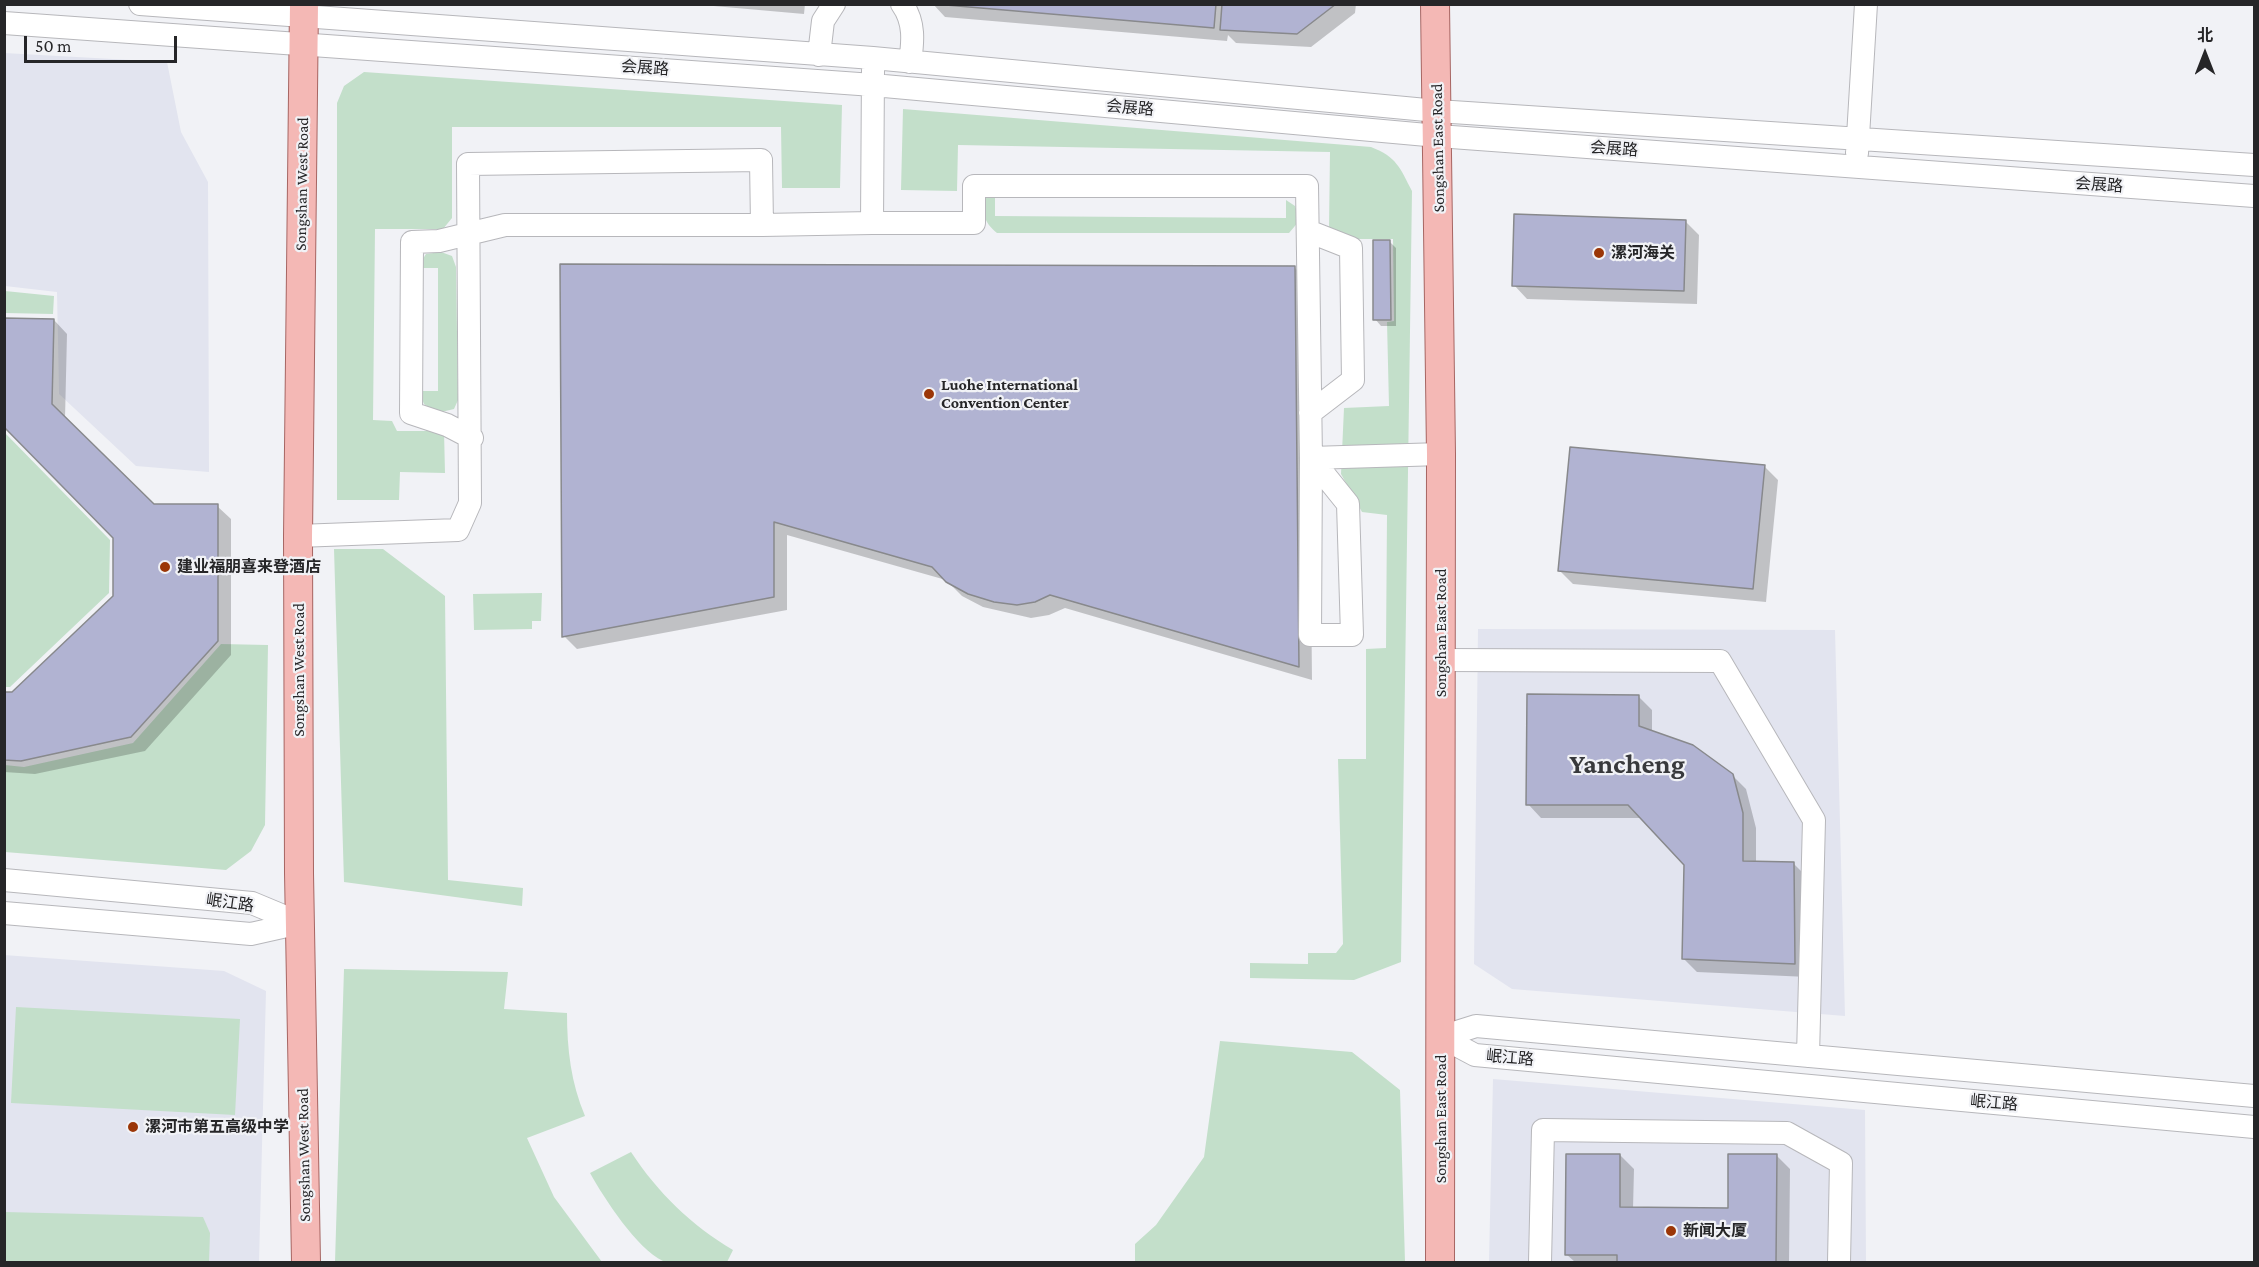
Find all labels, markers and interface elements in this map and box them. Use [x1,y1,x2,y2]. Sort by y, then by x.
scale bar [27,24,180,62]
north arrow [2175,24,2235,84]
text: 北 [2197,27,2213,44]
text: 50 m [35,36,72,56]
street label: 会展路 [620,57,670,79]
street label: Songshan East Road [1427,84,1449,212]
street label: 会展路 [1105,96,1155,120]
street label: Songshan West Road [291,117,313,251]
street label: 会展路 [1589,138,1639,160]
street label: 会展路 [2074,174,2124,196]
place label: 漯河海关 [1611,243,1675,263]
marker: 漯河海关 [1592,246,1606,260]
place label: Luohe International Convention Center [941,375,1078,413]
marker: Luohe International Convention Center [922,387,936,401]
place label: 建业福朋喜来登酒店 [177,557,321,577]
marker: 建业福朋喜来登酒店 [158,560,172,574]
street label: Songshan East Road [1431,569,1451,697]
street label: Songshan West Road [289,603,309,737]
district label: Yancheng [1569,747,1685,781]
street label: 岷江路 [205,890,255,916]
street label: 岷江路 [1485,1046,1535,1070]
street label: Songshan East Road [1431,1055,1451,1183]
street label: Songshan West Road [293,1088,315,1222]
street label: 岷江路 [1969,1091,2019,1115]
place label: 漯河市第五高级中学 [145,1117,289,1137]
marker: 漯河市第五高级中学 [126,1120,140,1134]
place label: 新闻大厦 [1683,1221,1747,1241]
marker: 新闻大厦 [1664,1224,1678,1238]

